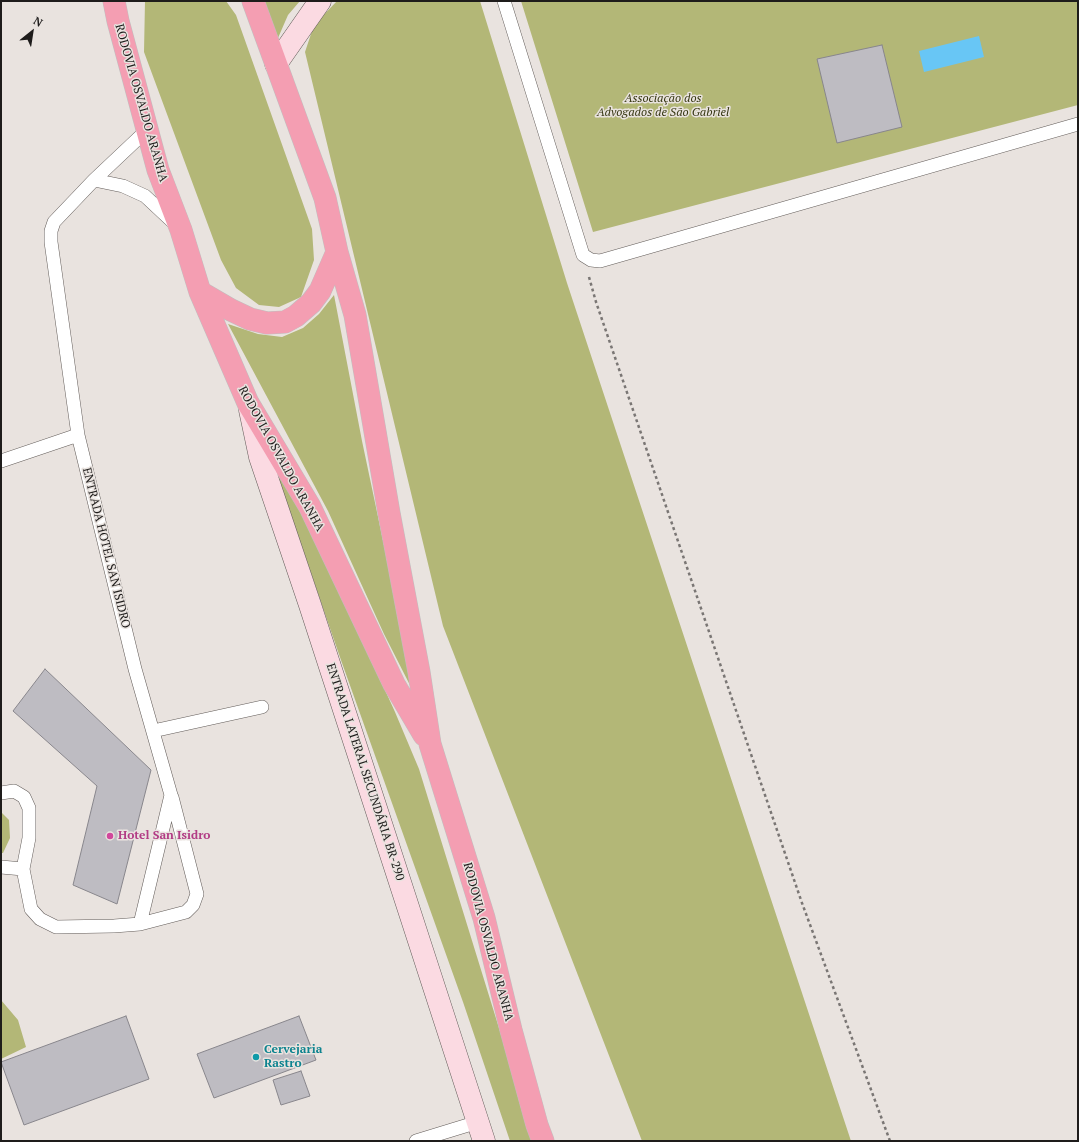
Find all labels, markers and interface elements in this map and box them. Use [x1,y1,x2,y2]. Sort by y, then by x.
north arrow [12,12,52,52]
text: N [31,13,45,30]
street label: RODOVIA OSVALDO ARANHA [112,22,170,184]
park label: Associação dos Advogados de São Gabriel [597,92,729,120]
street label: RODOVIA OSVALDO ARANHA [235,384,327,534]
street label: ENTRADA HOTEL SAN ISIDRO [79,466,133,630]
street label: ENTRADA LATERAL SECUNDÁRIA BR-290 [323,662,407,882]
place label: Hotel San Isidro [118,829,210,843]
marker: Hotel San Isidro [105,831,115,841]
street label: RODOVIA OSVALDO ARANHA [460,861,516,1023]
place label: Cervejaria Rastro [264,1043,322,1071]
marker: Cervejaria Rastro [251,1052,261,1062]

